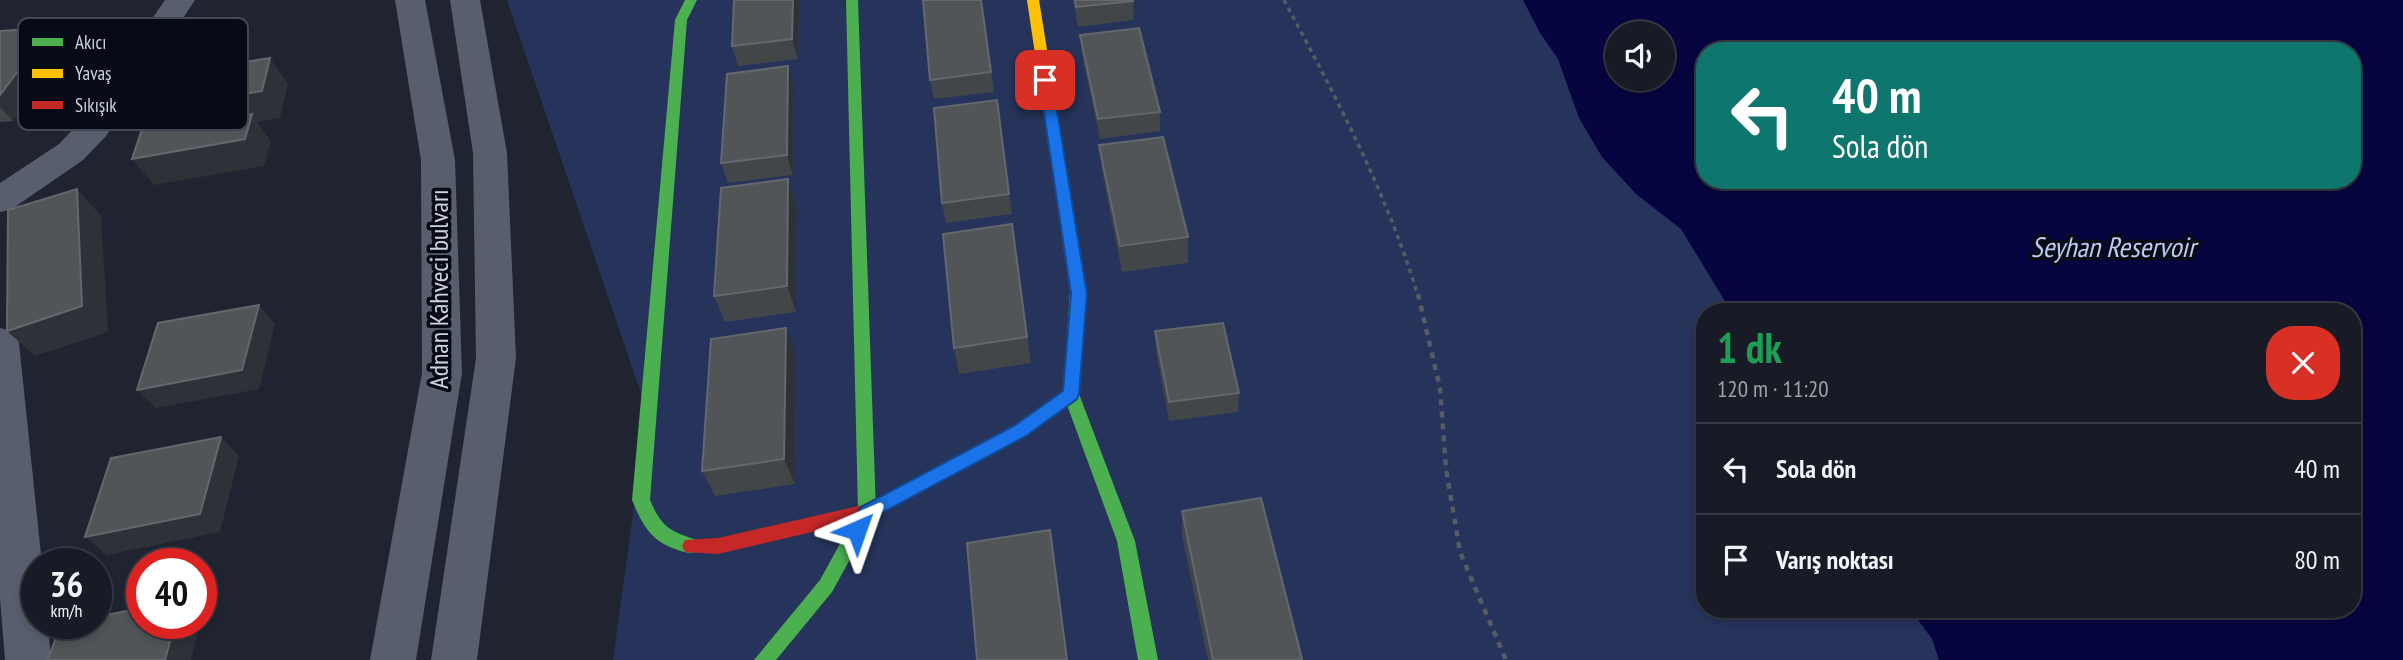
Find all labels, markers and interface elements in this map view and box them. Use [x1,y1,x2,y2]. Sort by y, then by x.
legend [18,18,248,130]
map controls [1605,21,1675,91]
button: sound [1605,21,1675,91]
text: Akıcı [75,30,106,54]
pin [1015,50,1075,110]
text: Yavaş [75,61,112,85]
icon: arrive [1026,61,1064,99]
text: 40 m [1832,63,1921,127]
icon: left [1717,70,1808,161]
text: Sıkışık [75,93,117,117]
text: Sola dön [1832,125,1928,167]
street label: Adnan Kahveci bulvarı [422,189,455,389]
water label: Seyhan Reservoir [2031,228,2200,265]
text: 1 dk [1717,320,1782,375]
button: close [2266,326,2340,400]
text: 120 m · 11:20 [1717,374,1829,403]
icon: left [1717,450,1755,488]
text: Sola dön [1776,452,1856,485]
text: 40 m [2294,452,2340,485]
position arrow [820,493,894,567]
icon: arrive [1717,541,1755,579]
text: Varış noktası [1776,543,1894,576]
text: 80 m [2294,543,2340,576]
speed limit sign: 40 [126,548,217,639]
text: 36 [50,561,83,607]
text: km/h [51,599,82,622]

